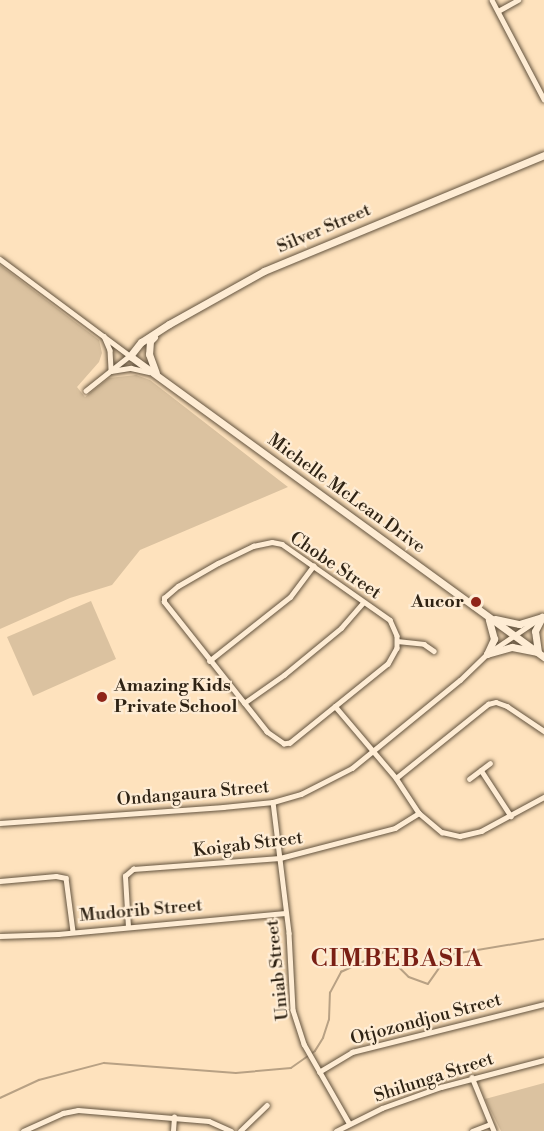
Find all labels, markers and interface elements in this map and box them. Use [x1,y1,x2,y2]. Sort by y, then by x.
street label: Silver Street [274,200,374,258]
street label: Michelle McLean Drive [263,430,429,558]
street label: Chobe Street [285,528,385,604]
place label: Aucor [411,591,464,613]
marker: Aucor [469,595,483,609]
place label: Amazing Kids Private School [114,676,237,718]
marker: Amazing Kids Private School [95,690,109,704]
street label: Ondangaura Street [116,777,270,811]
street label: Koigab Street [192,828,304,862]
street label: Mudorib Street [79,895,203,927]
street label: Uniab Street [262,918,294,1022]
district label: CIMBEBASIA [311,946,483,974]
street label: Otjozondjou Street [348,990,504,1050]
street label: Shilunga Street [372,1049,496,1107]

